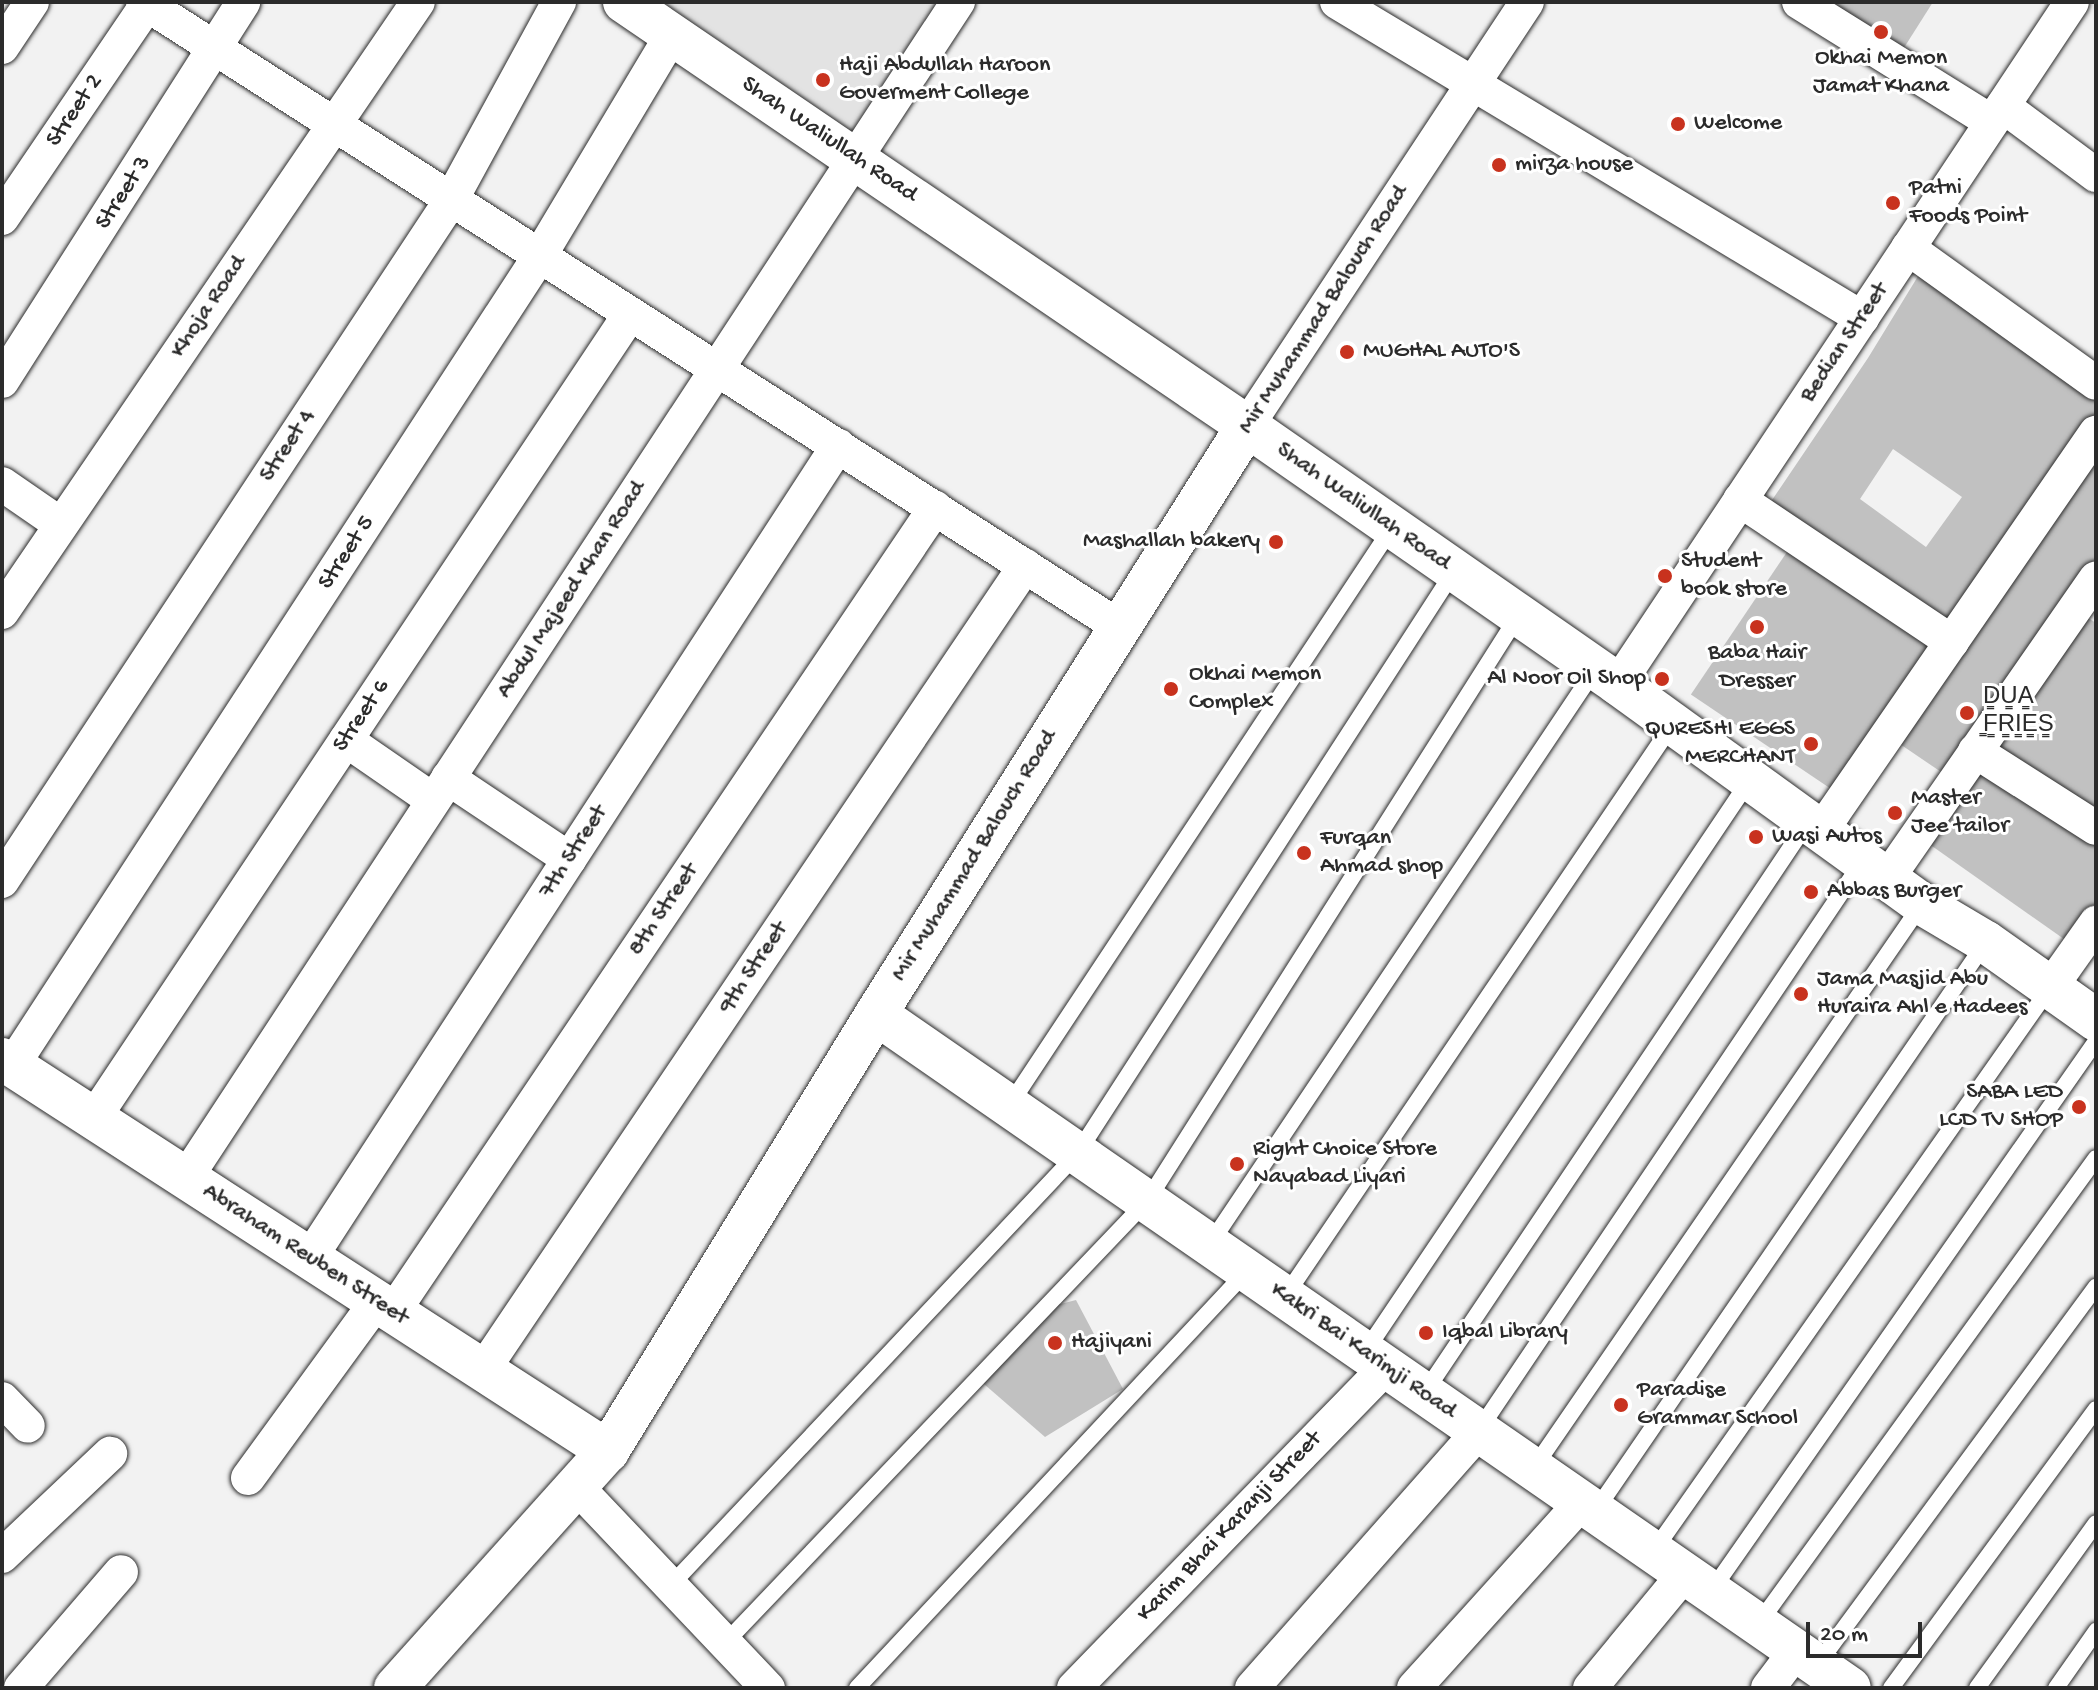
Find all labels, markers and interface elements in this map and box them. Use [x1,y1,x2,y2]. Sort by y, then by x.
marker: Okhai Memon Jamat Khana [1872,23,1890,41]
place label: Okhai Memon Jamat Khana [1813,45,1949,101]
place label: Haji Abdullah Haroon Goverment College [839,52,1050,108]
street label: Street 2 [40,69,110,153]
street label: Shah Waliullah Road [735,70,923,210]
marker: Haji Abdullah Haroon Goverment College [814,71,832,89]
place label: Welcome [1694,110,1782,138]
marker: Welcome [1669,115,1687,133]
street label: Street 3 [90,151,158,235]
place label: mirza house [1515,151,1633,179]
marker: mirza house [1490,156,1508,174]
place label: Patni Foods Point [1909,175,2027,231]
street label: Mir Muhammad Balouch Road [1233,180,1415,440]
marker: Patni Foods Point [1884,194,1902,212]
street label: Khoja Road [164,250,254,364]
street label: Bedian Street [1794,278,1896,408]
place label: MUGHAL AUTO'S [1363,338,1520,366]
marker: MUGHAL AUTO'S [1338,343,1356,361]
street label: Street 4 [254,404,322,488]
street label: Shah Waliullah Road [1270,436,1456,578]
street label: Abdul Majeed Khan Road [491,476,653,704]
street label: Street 5 [313,511,381,595]
place label: Mashallah bakery [1083,528,1260,556]
marker: Mashallah bakery [1267,533,1285,551]
place label: Student book store [1681,548,1787,604]
marker: Student book store [1656,567,1674,585]
marker: Baba Hair Dresser [1748,618,1766,636]
place label: Baba Hair Dresser [1708,640,1806,696]
place label: Okhai Memon Complex [1189,661,1321,717]
place label: Al Noor Oil Shop [1487,665,1646,693]
marker: Al Noor Oil Shop [1653,670,1671,688]
street label: Street 6 [327,674,397,758]
marker: Okhai Memon Complex [1160,678,1182,700]
place label: D̳U̳A̳ ̳F̳R̳I̳E̳S̳ [1983,685,2054,741]
marker: D̳U̳A̳ ̳F̳R̳I̳E̳S̳ [1958,704,1976,722]
place label: QURESHI EGGS MERCHANT [1645,716,1795,772]
street label: Mir Muhammad Balouch Road [886,725,1064,987]
marker: QURESHI EGGS MERCHANT [1802,735,1820,753]
place label: Master Jee tailor [1911,785,2009,841]
street label: 7th Street [533,800,615,904]
marker: Master Jee tailor [1886,804,1904,822]
place label: Wasi Autos [1772,823,1882,851]
place label: Furqan Ahmad shop [1320,825,1443,881]
marker: Wasi Autos [1747,828,1765,846]
marker: Furqan Ahmad shop [1295,844,1313,862]
street label: 8th Street [623,858,705,962]
place label: Abbas Burger [1827,878,1961,906]
marker: Abbas Burger [1802,883,1820,901]
street label: 9th Street [713,917,795,1019]
place label: Jama Masjid Abu Huraira Ahl e Hadees [1817,966,2027,1022]
marker: Jama Masjid Abu Huraira Ahl e Hadees [1792,985,1810,1003]
place label: SABA LED LCD TV SHOP [1939,1079,2063,1135]
marker: SABA LED LCD TV SHOP [2070,1098,2088,1116]
place label: Right Choice Store Nayabad Liyari [1253,1136,1437,1192]
marker: Right Choice Store Nayabad Liyari [1228,1155,1246,1173]
street label: Abraham Reuben Street [197,1178,413,1332]
street label: Kakri Bai Karimji Road [1264,1276,1462,1426]
place label: Iqbal Library [1442,1319,1568,1347]
marker: Iqbal Library [1417,1324,1435,1342]
place label: Hajiyani [1071,1329,1152,1357]
marker: Hajiyani [1046,1334,1064,1352]
place label: Paradise Grammar School [1637,1377,1798,1433]
marker: Paradise Grammar School [1612,1396,1630,1414]
street label: Karim Bhai Karanji Street [1131,1426,1329,1628]
scale bar [1810,1606,1926,1656]
text: 20 m [1820,1621,1868,1650]

